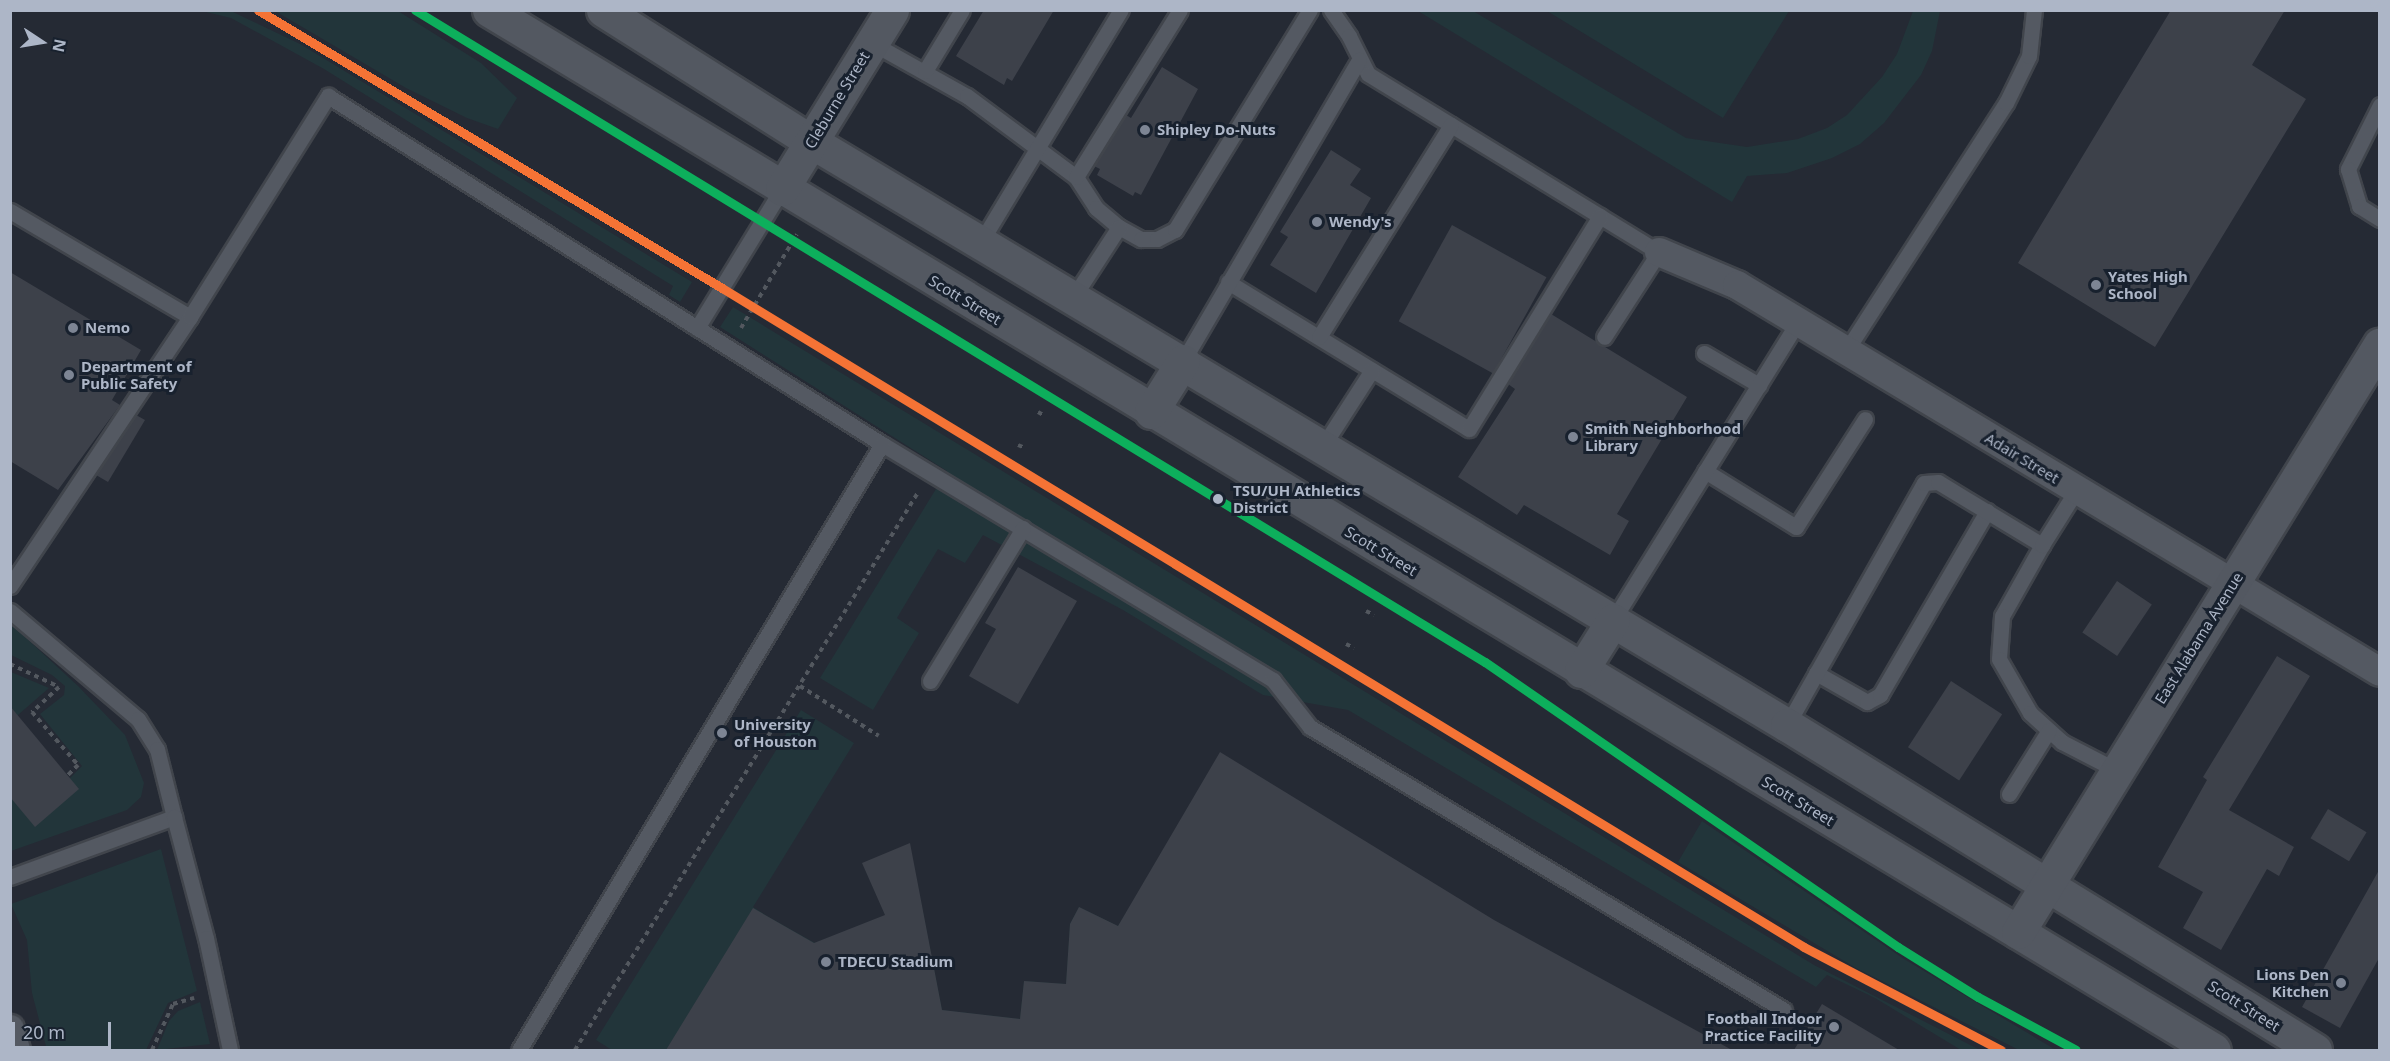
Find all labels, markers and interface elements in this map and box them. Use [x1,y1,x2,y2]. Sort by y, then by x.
north arrow [12,12,72,72]
text: N [47,37,72,54]
street label: Cleburne Street [801,48,873,152]
place label: Shipley Do-Nuts [1157,121,1276,139]
marker: Shipley Do-Nuts [1138,123,1152,137]
place label: Wendy's [1329,213,1392,231]
marker: Wendy's [1310,215,1324,229]
place label: Yates High School [2108,267,2188,302]
street label: Scott Street [926,271,1004,329]
marker: Yates High School [2089,278,2103,292]
place label: Nemo [85,319,130,337]
marker: Nemo [66,321,80,335]
place label: Department of Public Safety [81,357,192,392]
marker: Department of Public Safety [62,368,76,382]
place label: Smith Neighborhood Library [1585,419,1741,454]
street label: Adair Street [1982,429,2062,487]
marker: Smith Neighborhood Library [1566,430,1580,444]
place label: TSU/UH Athletics District [1233,481,1361,516]
marker: TSU/UH Athletics District [1208,489,1228,509]
street label: Scott Street [1342,522,1420,580]
street label: East Alabama Avenue [2151,569,2247,707]
place label: University of Houston [734,715,817,750]
marker: University of Houston [715,726,729,740]
street label: Scott Street [1759,772,1837,830]
place label: TDECU Stadium [838,953,953,971]
marker: TDECU Stadium [819,955,833,969]
place label: Lions Den Kitchen [2256,965,2329,1000]
marker: Lions Den Kitchen [2334,976,2348,990]
street label: Scott Street [2205,977,2283,1035]
place label: Football Indoor Practice Facility [1704,1009,1822,1044]
scale bar [15,1010,114,1048]
text: 20 m [23,1020,65,1044]
marker: Football Indoor Practice Facility [1827,1020,1841,1034]

